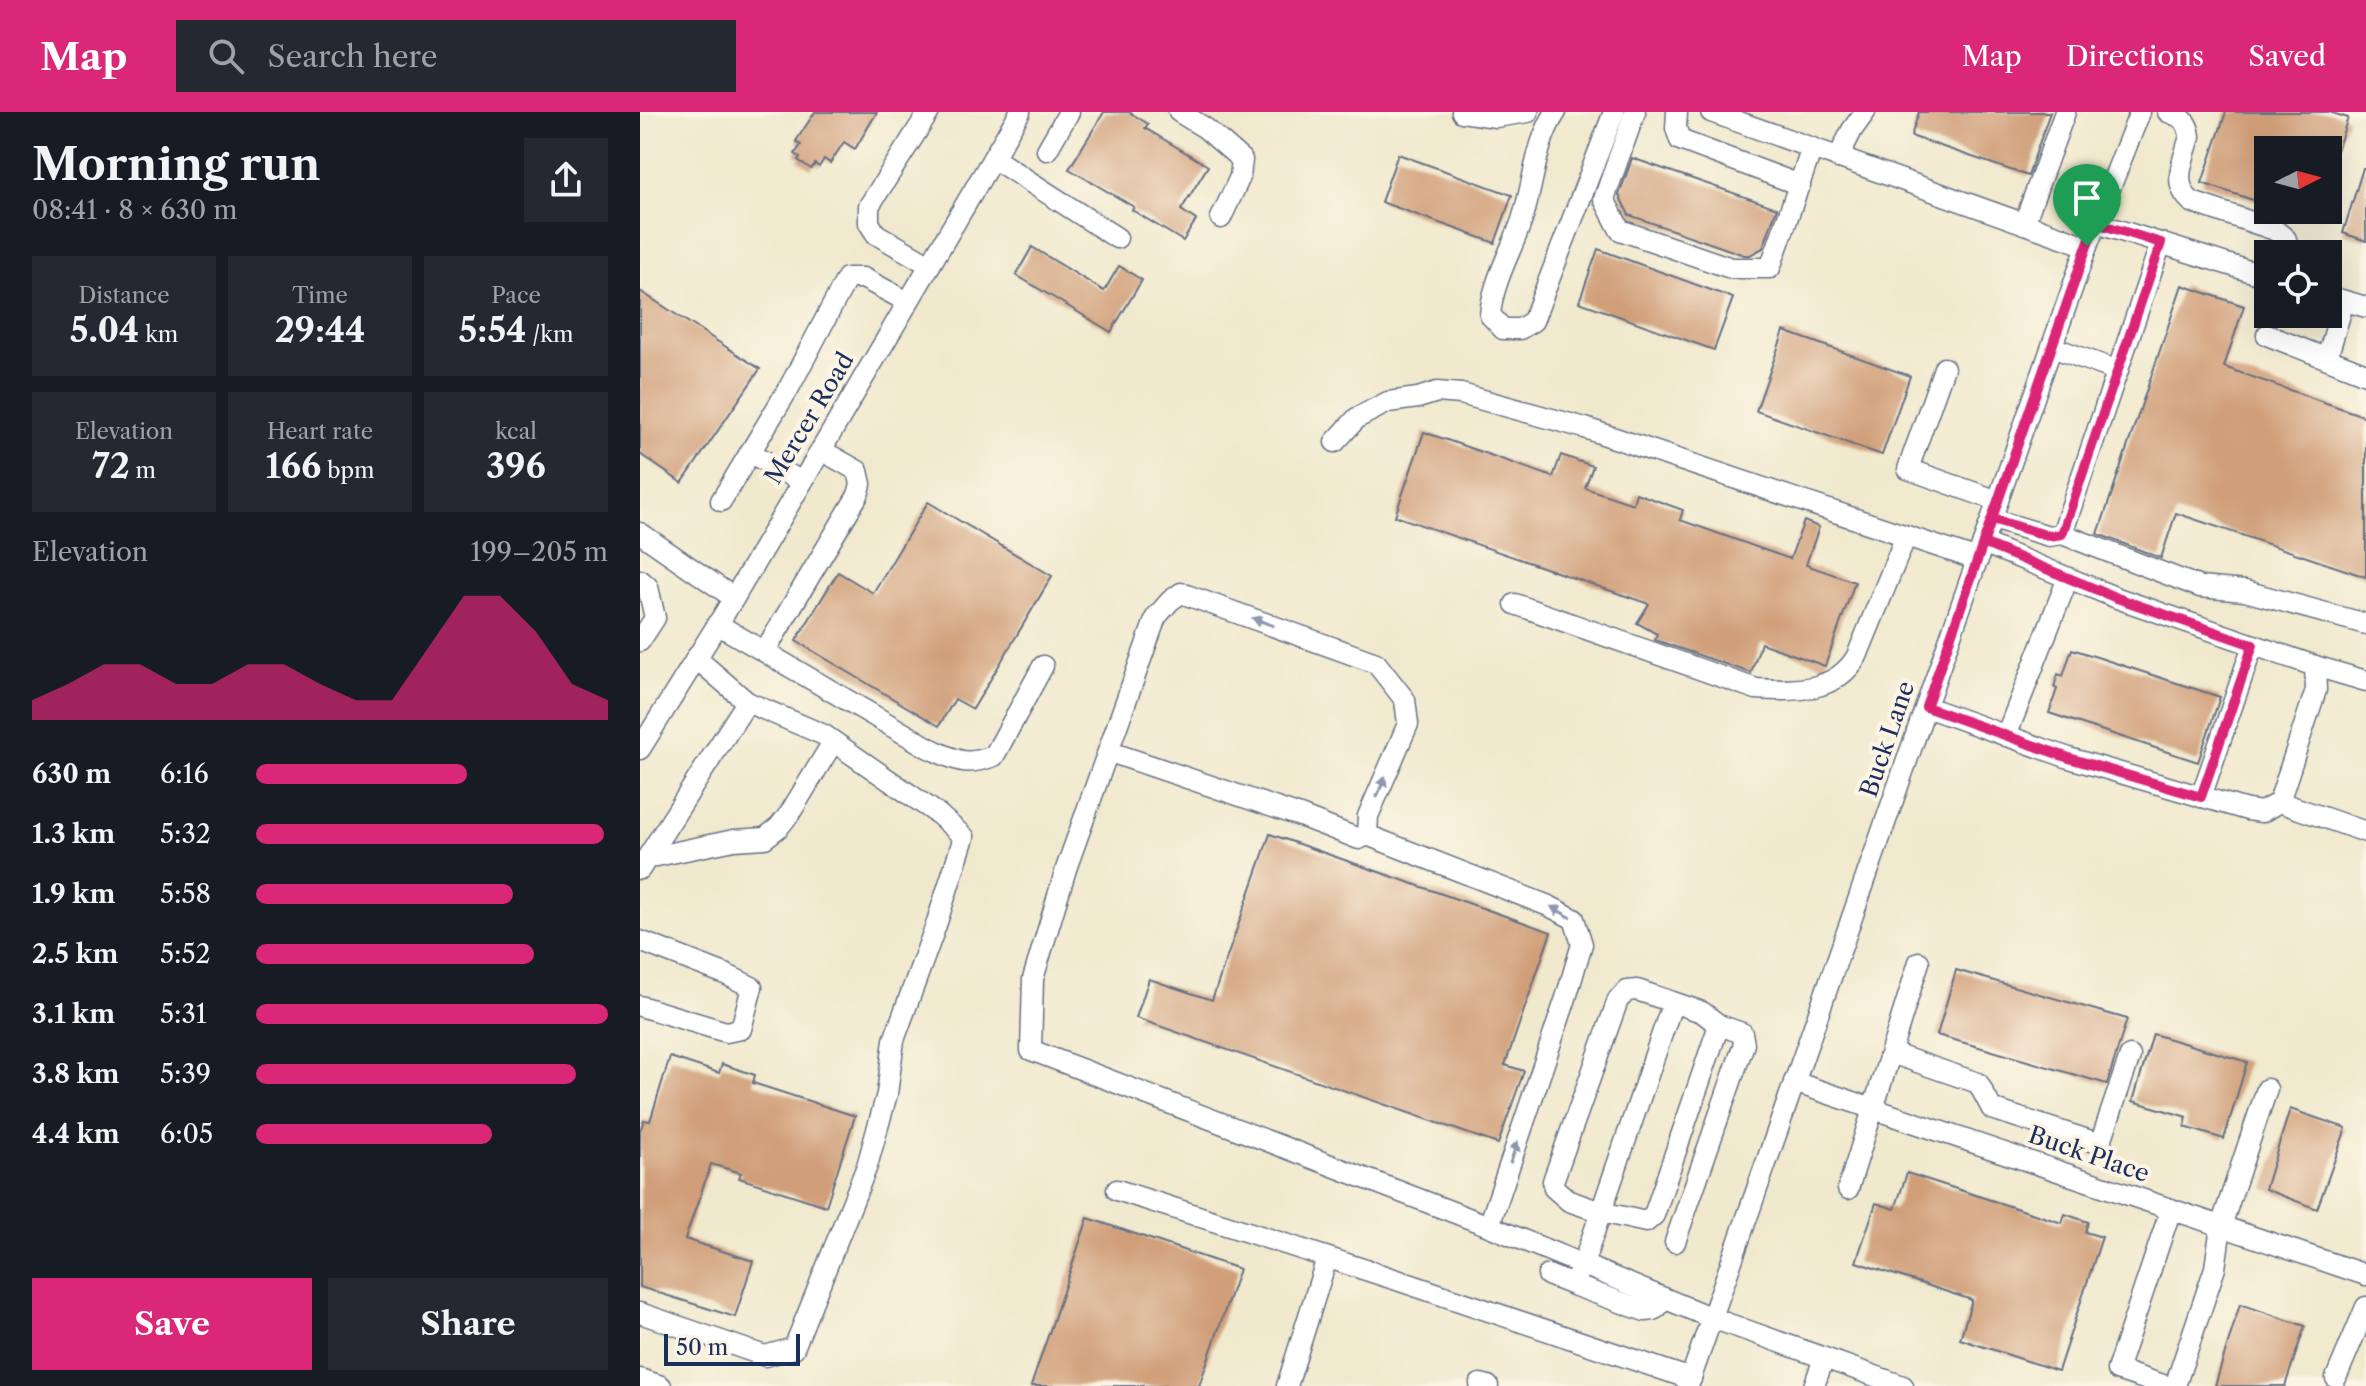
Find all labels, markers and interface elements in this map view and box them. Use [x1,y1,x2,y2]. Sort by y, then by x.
search box [176,20,736,92]
text: Map [40,33,128,80]
icon: search [204,34,248,78]
text: Search here [268,38,438,75]
text: Map [1962,39,2022,73]
text: Directions [2066,39,2204,73]
text: Saved [2248,39,2326,73]
north arrow [2254,136,2342,224]
map controls [2254,136,2342,328]
text: Morning run [32,137,321,191]
button: share [524,138,608,222]
pin [2053,164,2121,246]
icon: arrive [2065,176,2109,220]
text: 08:41 · 8 × 630 m [32,194,237,226]
button: locate [2254,240,2342,328]
text: Distance [78,282,170,309]
text: Time [292,282,348,309]
text: Pace [491,282,541,309]
text: 5.04 [70,309,139,351]
text: 29:44 [275,309,365,351]
text: 5:54 [459,309,526,351]
text: km [139,321,178,348]
text: /km [526,321,573,348]
street label: Mercer Road [758,347,860,489]
text: Elevation [75,418,173,445]
text: Heart rate [267,418,373,445]
text: kcal [495,418,537,445]
text: 72 [92,445,130,487]
text: 166 [265,445,321,487]
text: 396 [486,445,546,487]
text: m [130,457,156,484]
text: bpm [321,457,375,484]
text: Elevation [32,536,148,568]
text: 199–205 m [471,536,608,568]
one-way arrow [1251,616,1275,628]
street label: Buck Lane [1854,677,1920,801]
text: 630 m [32,758,111,790]
text: 6:16 [160,758,209,790]
one-way arrow [1374,775,1387,799]
text: 1.3 km [32,818,115,850]
text: 5:32 [160,818,211,850]
text: 1.9 km [32,878,115,910]
text: 5:58 [160,878,211,910]
one-way arrow [1550,905,1573,919]
text: 2.5 km [32,938,118,970]
text: 5:52 [160,938,210,970]
text: 3.1 km [32,998,115,1030]
text: 5:31 [160,998,207,1030]
text: 3.8 km [32,1058,119,1090]
text: 5:39 [160,1058,211,1090]
text: 4.4 km [32,1118,120,1150]
text: 6:05 [160,1118,213,1150]
street label: Buck Place [2025,1120,2153,1188]
one-way arrow [1509,1140,1521,1164]
button: Save [32,1278,312,1370]
button: Share [328,1278,608,1370]
scale bar [664,1330,800,1366]
text: 50 m [676,1334,728,1361]

